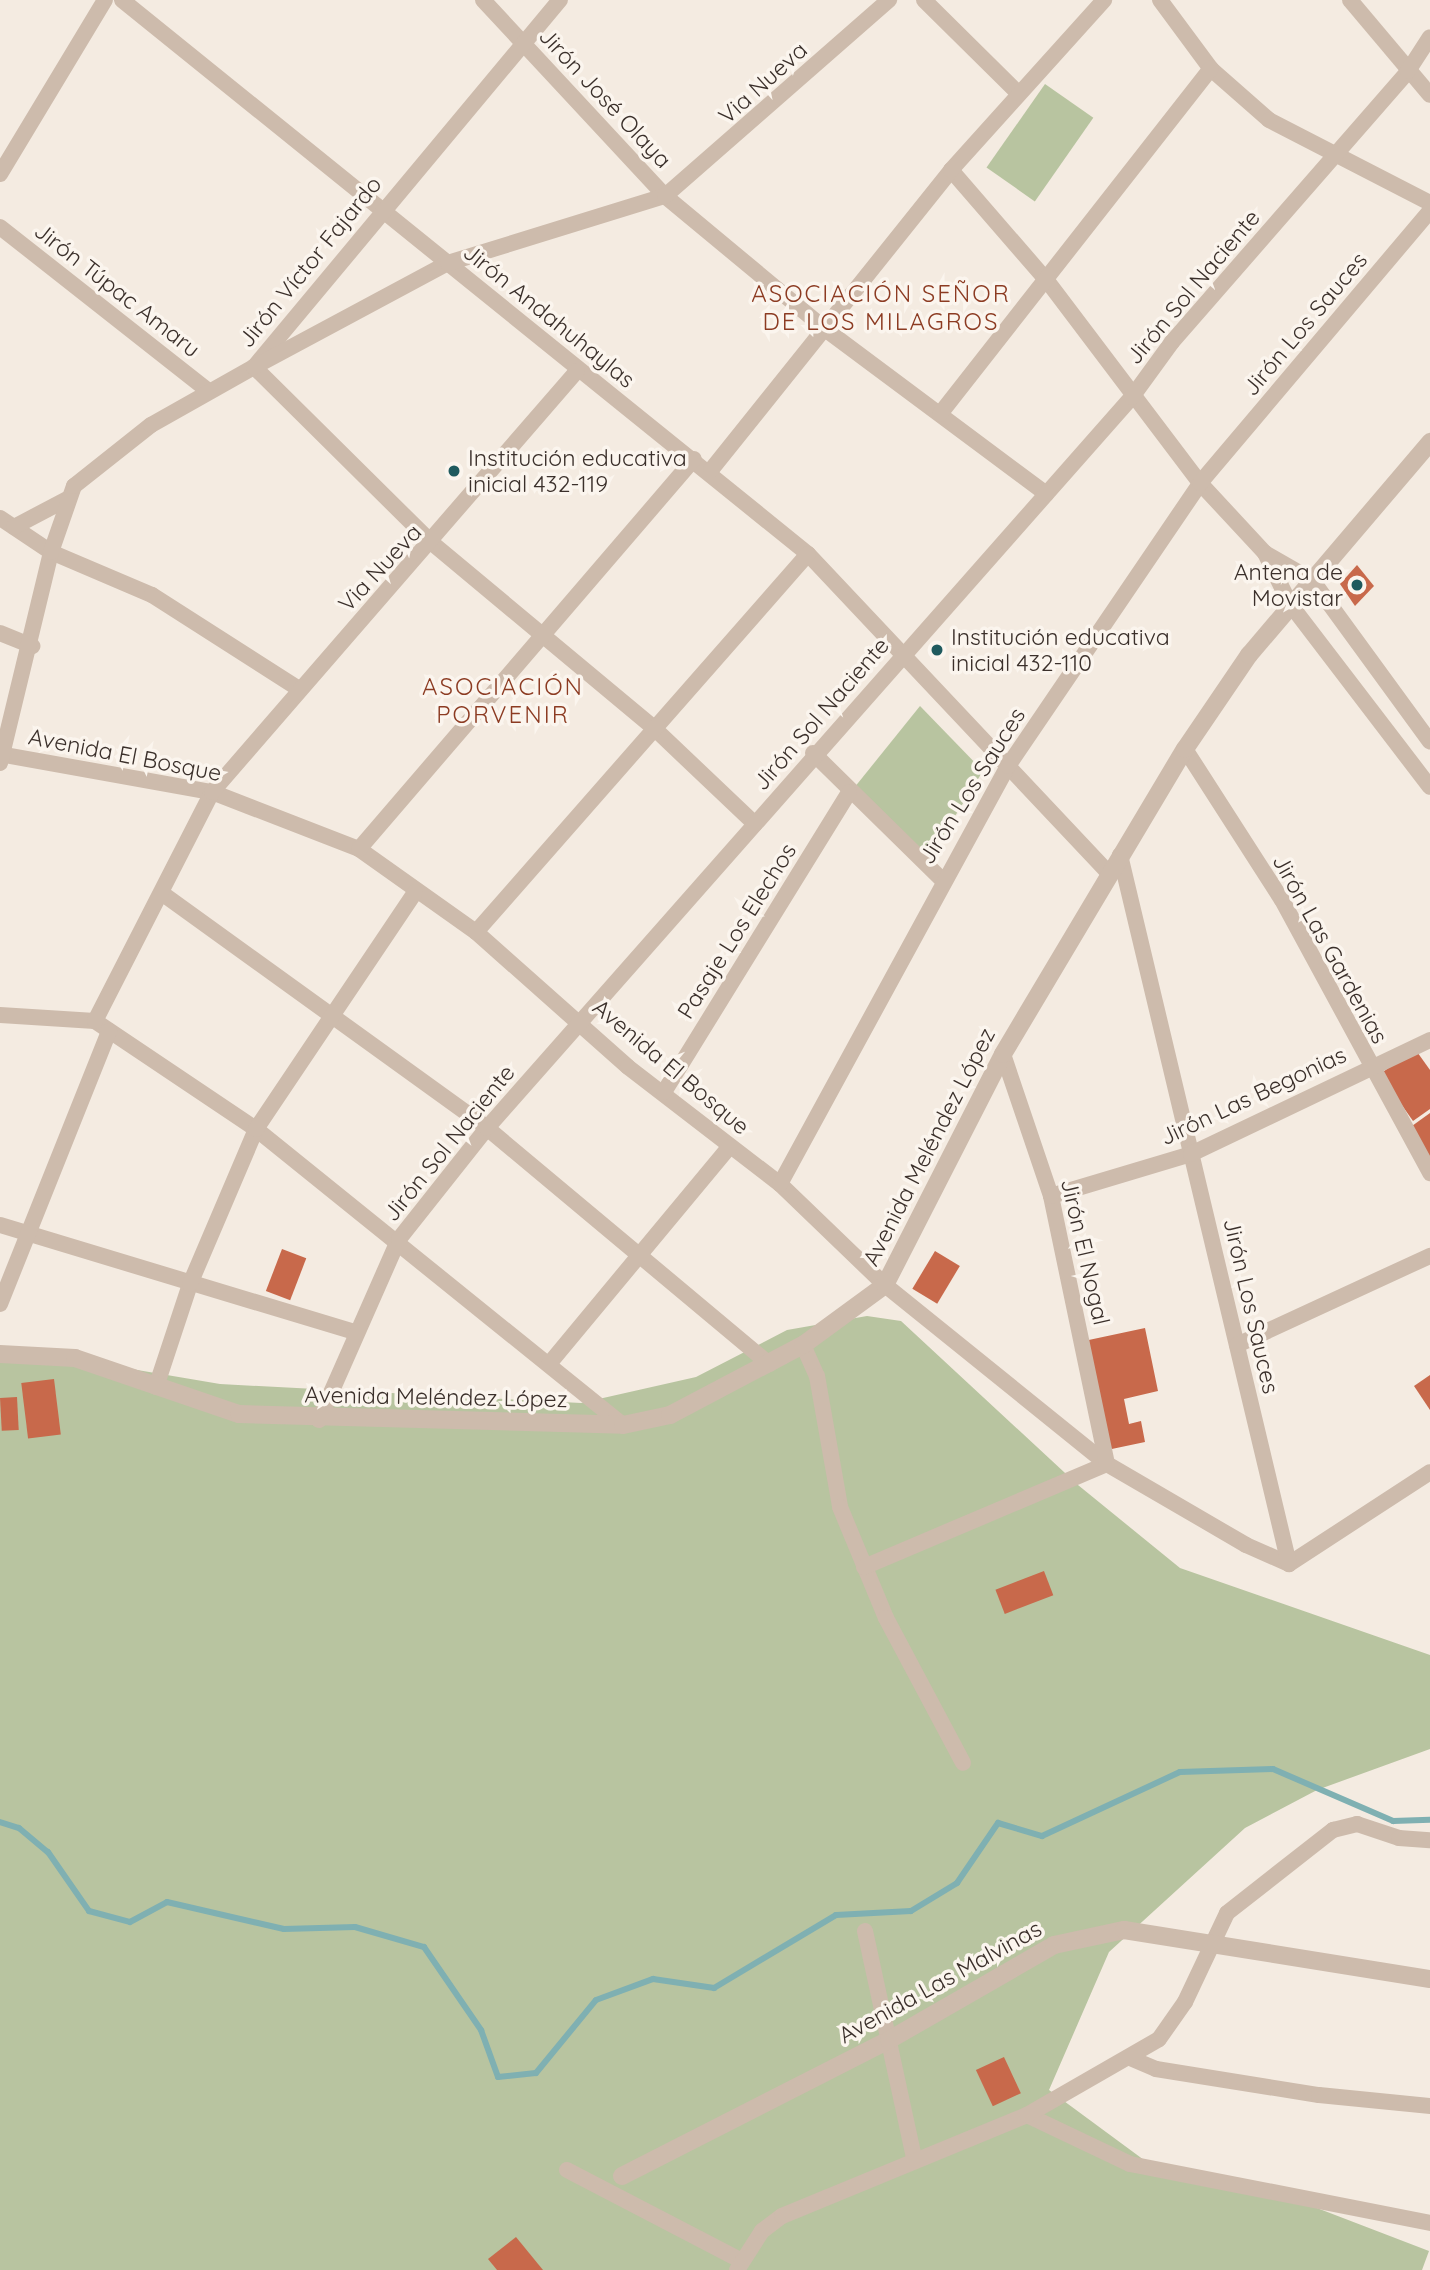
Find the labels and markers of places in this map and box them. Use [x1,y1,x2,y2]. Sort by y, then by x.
place label: Institución educativa inicial 432-119 [468,444,687,498]
marker: Institución educativa inicial 432-119 [446,463,462,479]
place label: Antena de Movistar [1234,558,1343,612]
marker: Antena de Movistar [1349,577,1365,593]
place label: Institución educativa inicial 432-110 [951,623,1170,677]
marker: Institución educativa inicial 432-110 [929,642,945,658]

